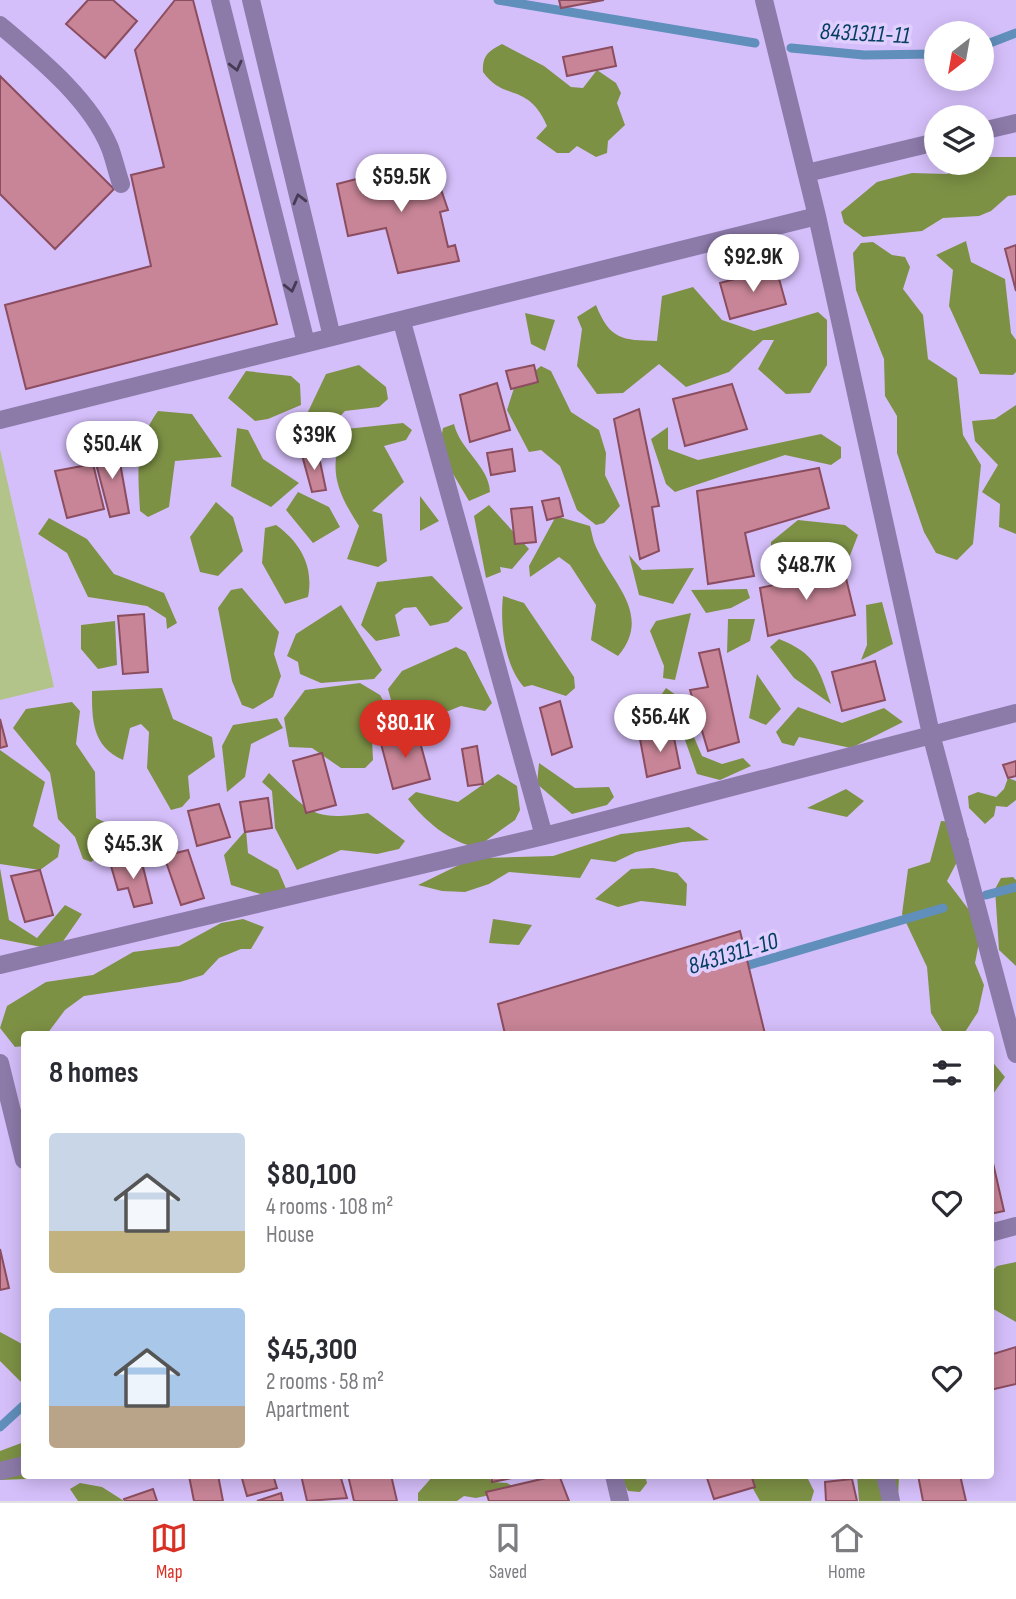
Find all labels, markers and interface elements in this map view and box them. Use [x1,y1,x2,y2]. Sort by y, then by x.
water label: 8431311-11 [819,17,911,50]
north arrow [924,21,994,91]
map controls [924,21,994,175]
one-way arrow [228,60,242,72]
button: layers [924,105,994,175]
pin: $59.5K [344,154,458,214]
text: $59.5K [371,163,431,191]
one-way arrow [293,194,307,206]
pin: $92.9K [696,234,810,294]
text: $92.9K [723,243,783,271]
one-way arrow [283,281,297,293]
pin: $39K [273,412,355,472]
pin: $50.4K [55,421,169,481]
text: $39K [292,421,336,449]
text: $50.4K [82,430,142,458]
pin: $48.7K [749,542,863,602]
text: $48.7K [776,551,836,579]
pin: $56.4K [603,694,717,754]
pin: $80.1K [348,700,462,760]
text: $56.4K [630,703,690,731]
text: $80.1K [375,709,435,737]
pin: $45.3K [76,822,190,881]
text: $45.3K [103,830,163,858]
water label: 8431311-10 [685,926,782,981]
icon: filters [928,1054,966,1092]
text: 8 homes [49,1055,138,1091]
text: $80,100 [266,1157,357,1193]
icon: home [105,1161,189,1245]
icon: heart [928,1184,966,1222]
text: 4 rooms · 108 m² [266,1193,393,1221]
text: House [266,1221,314,1249]
text: $45,300 [266,1332,357,1368]
icon: home [105,1336,189,1420]
icon: heart [928,1359,966,1397]
text: 2 rooms · 58 m² [266,1368,384,1396]
text: Apartment [266,1396,350,1424]
tab: Map [150,1519,188,1584]
tab: Saved [489,1519,527,1584]
tab: Home [828,1519,866,1584]

